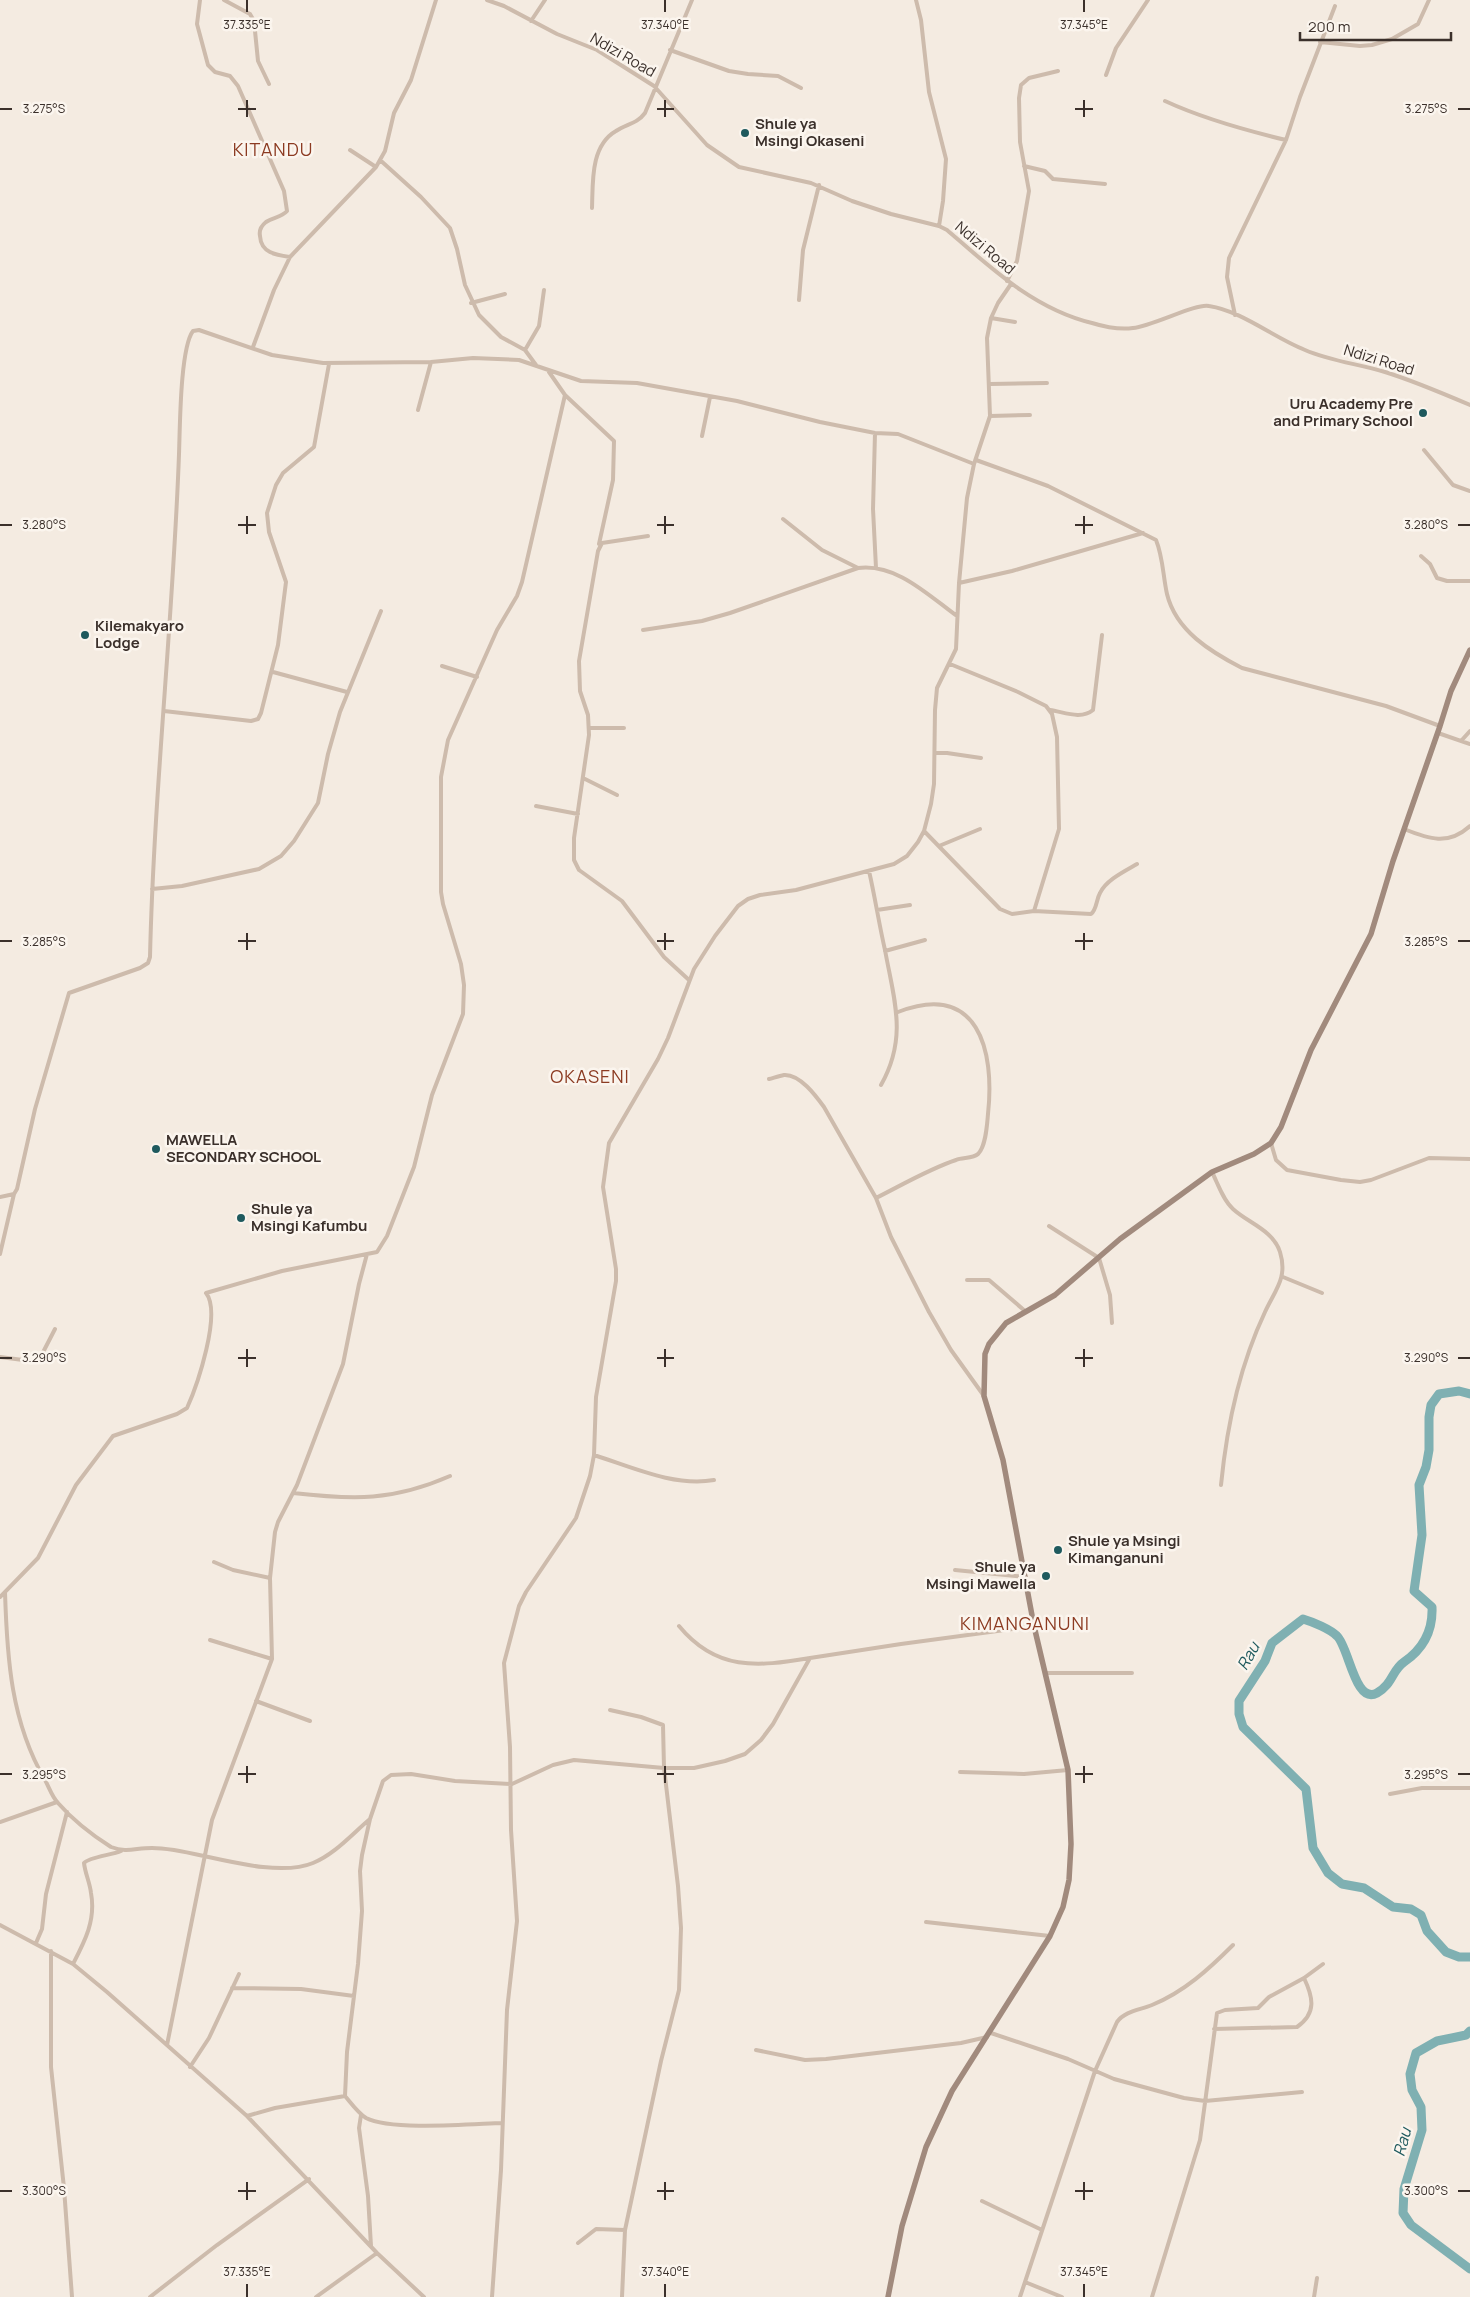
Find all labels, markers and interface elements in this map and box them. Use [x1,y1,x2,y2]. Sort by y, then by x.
scale bar [1300,10,1451,42]
text: 37.335°E [223,16,271,33]
text: 37.340°E [641,16,689,33]
text: 37.345°E [1060,16,1108,33]
text: 200 m [1308,16,1351,37]
street label: Ndizi Road [587,27,660,82]
text: 3.275°S [23,100,65,117]
text: 3.275°S [1405,100,1447,117]
place label: Shule ya Msingi Okaseni [755,113,864,151]
marker: Shule ya Msingi Okaseni [739,127,751,139]
district label: KITANDU [233,137,313,161]
street label: Ndizi Road [951,216,1020,279]
street label: Ndizi Road [1341,339,1417,380]
place label: Uru Academy Pre and Primary School [1273,393,1413,431]
marker: Uru Academy Pre and Primary School [1417,407,1429,419]
text: 3.280°S [22,516,66,533]
text: 3.280°S [1404,516,1448,533]
place label: Kilemakyaro Lodge [95,615,184,653]
marker: Kilemakyaro Lodge [79,629,91,641]
text: 3.285°S [22,933,66,950]
text: 3.285°S [1404,933,1448,950]
district label: OKASENI [550,1064,630,1088]
place label: MAWELLA SECONDARY SCHOOL [166,1129,321,1167]
marker: MAWELLA SECONDARY SCHOOL [150,1143,162,1155]
place label: Shule ya Msingi Kafumbu [251,1198,368,1236]
marker: Shule ya Msingi Kafumbu [235,1212,247,1224]
text: 3.290°S [22,1349,66,1366]
text: 3.290°S [1404,1349,1448,1366]
place label: Shule ya Msingi Kimanganuni [1068,1530,1181,1568]
marker: Shule ya Msingi Kimanganuni [1052,1544,1064,1556]
place label: Shule ya Msingi Mawella [926,1556,1036,1594]
marker: Shule ya Msingi Mawella [1040,1570,1052,1582]
district label: KIMANGANUNI [960,1611,1090,1635]
water label: Rau [1231,1637,1265,1674]
text: 3.295°S [22,1766,66,1783]
text: 3.295°S [1404,1766,1448,1783]
water label: Rau [1388,2124,1417,2159]
text: 3.300°S [22,2182,66,2199]
text: 3.300°S [1404,2182,1448,2199]
text: 37.335°E [223,2263,271,2280]
text: 37.340°E [641,2263,689,2280]
text: 37.345°E [1060,2263,1108,2280]

